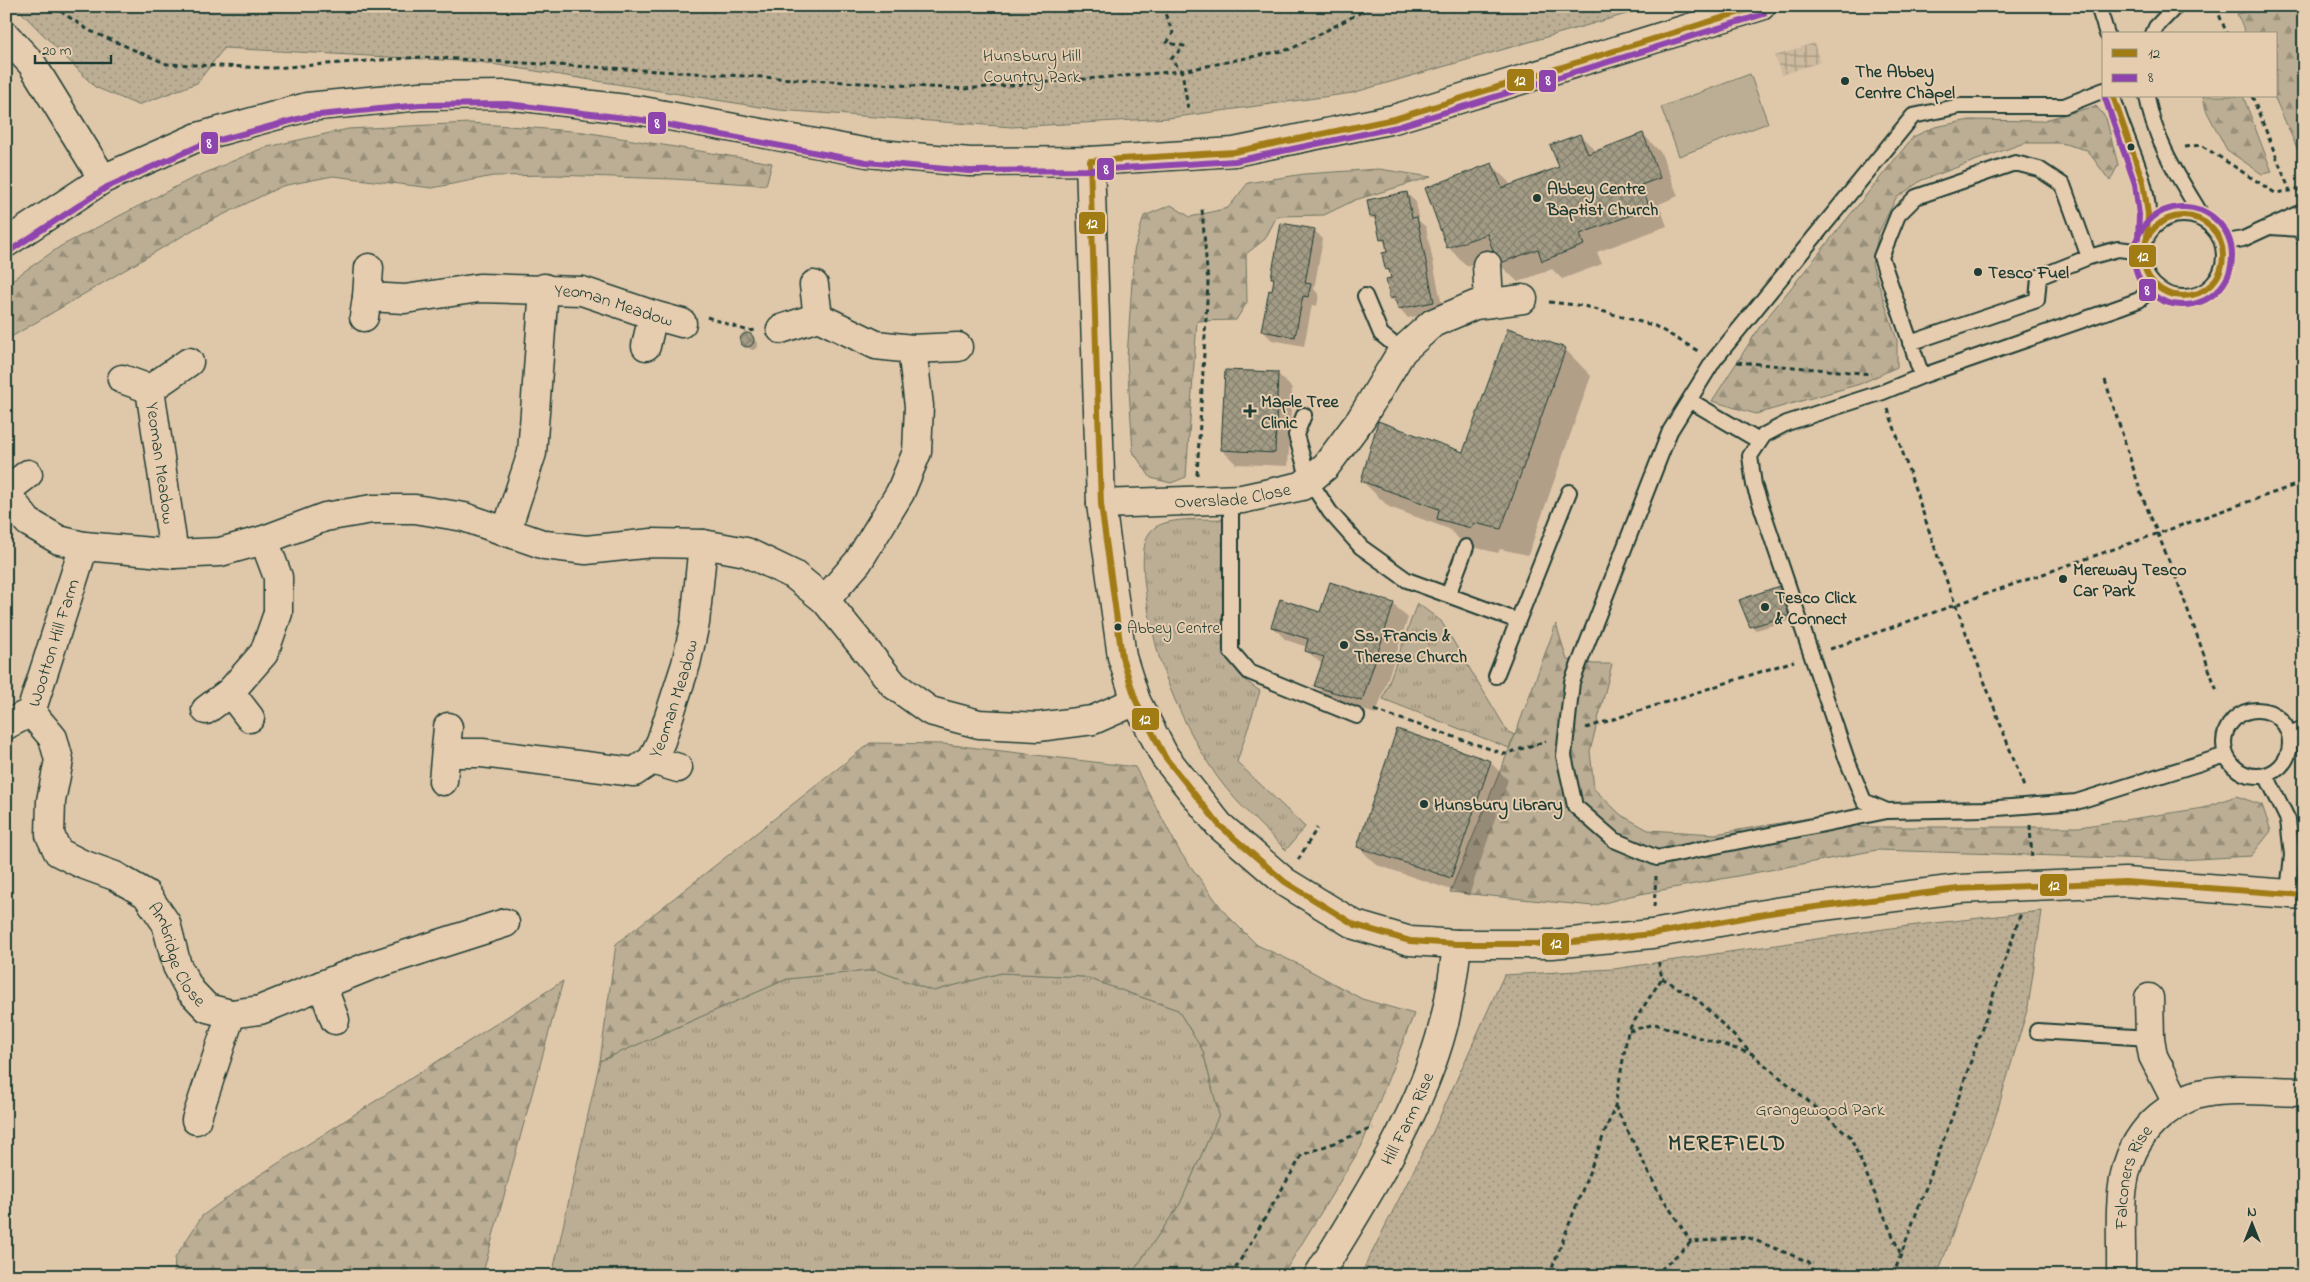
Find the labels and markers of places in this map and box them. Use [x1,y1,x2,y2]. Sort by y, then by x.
place label: The Abbey Centre Chapel [1855,60,1955,107]
marker: The Abbey Centre Chapel [1839,75,1851,87]
unlabelled marker [2126,142,2136,152]
place label: Abbey Centre Baptist Church [1546,177,1659,224]
marker: Abbey Centre Baptist Church [1531,192,1543,204]
place label: Tesco Fuel [1988,261,2069,287]
marker: Tesco Fuel [1972,266,1984,278]
place label: Maple Tree Clinic [1261,390,1339,437]
marker: Maple Tree Clinic [1243,404,1257,418]
place label: Mereway Tesco Car Park [2073,558,2187,605]
marker: Mereway Tesco Car Park [2057,573,2069,585]
place label: Tesco Click & Connect [1774,586,1858,633]
marker: Tesco Click & Connect [1759,601,1771,613]
place label: Abbey Centre [1127,616,1221,642]
marker: Abbey Centre [1113,622,1123,632]
place label: Ss. Francis & Therese Church [1354,624,1468,671]
marker: Ss. Francis & Therese Church [1338,639,1350,651]
place label: Hunsbury Library [1434,793,1563,820]
marker: Hunsbury Library [1418,798,1430,810]

